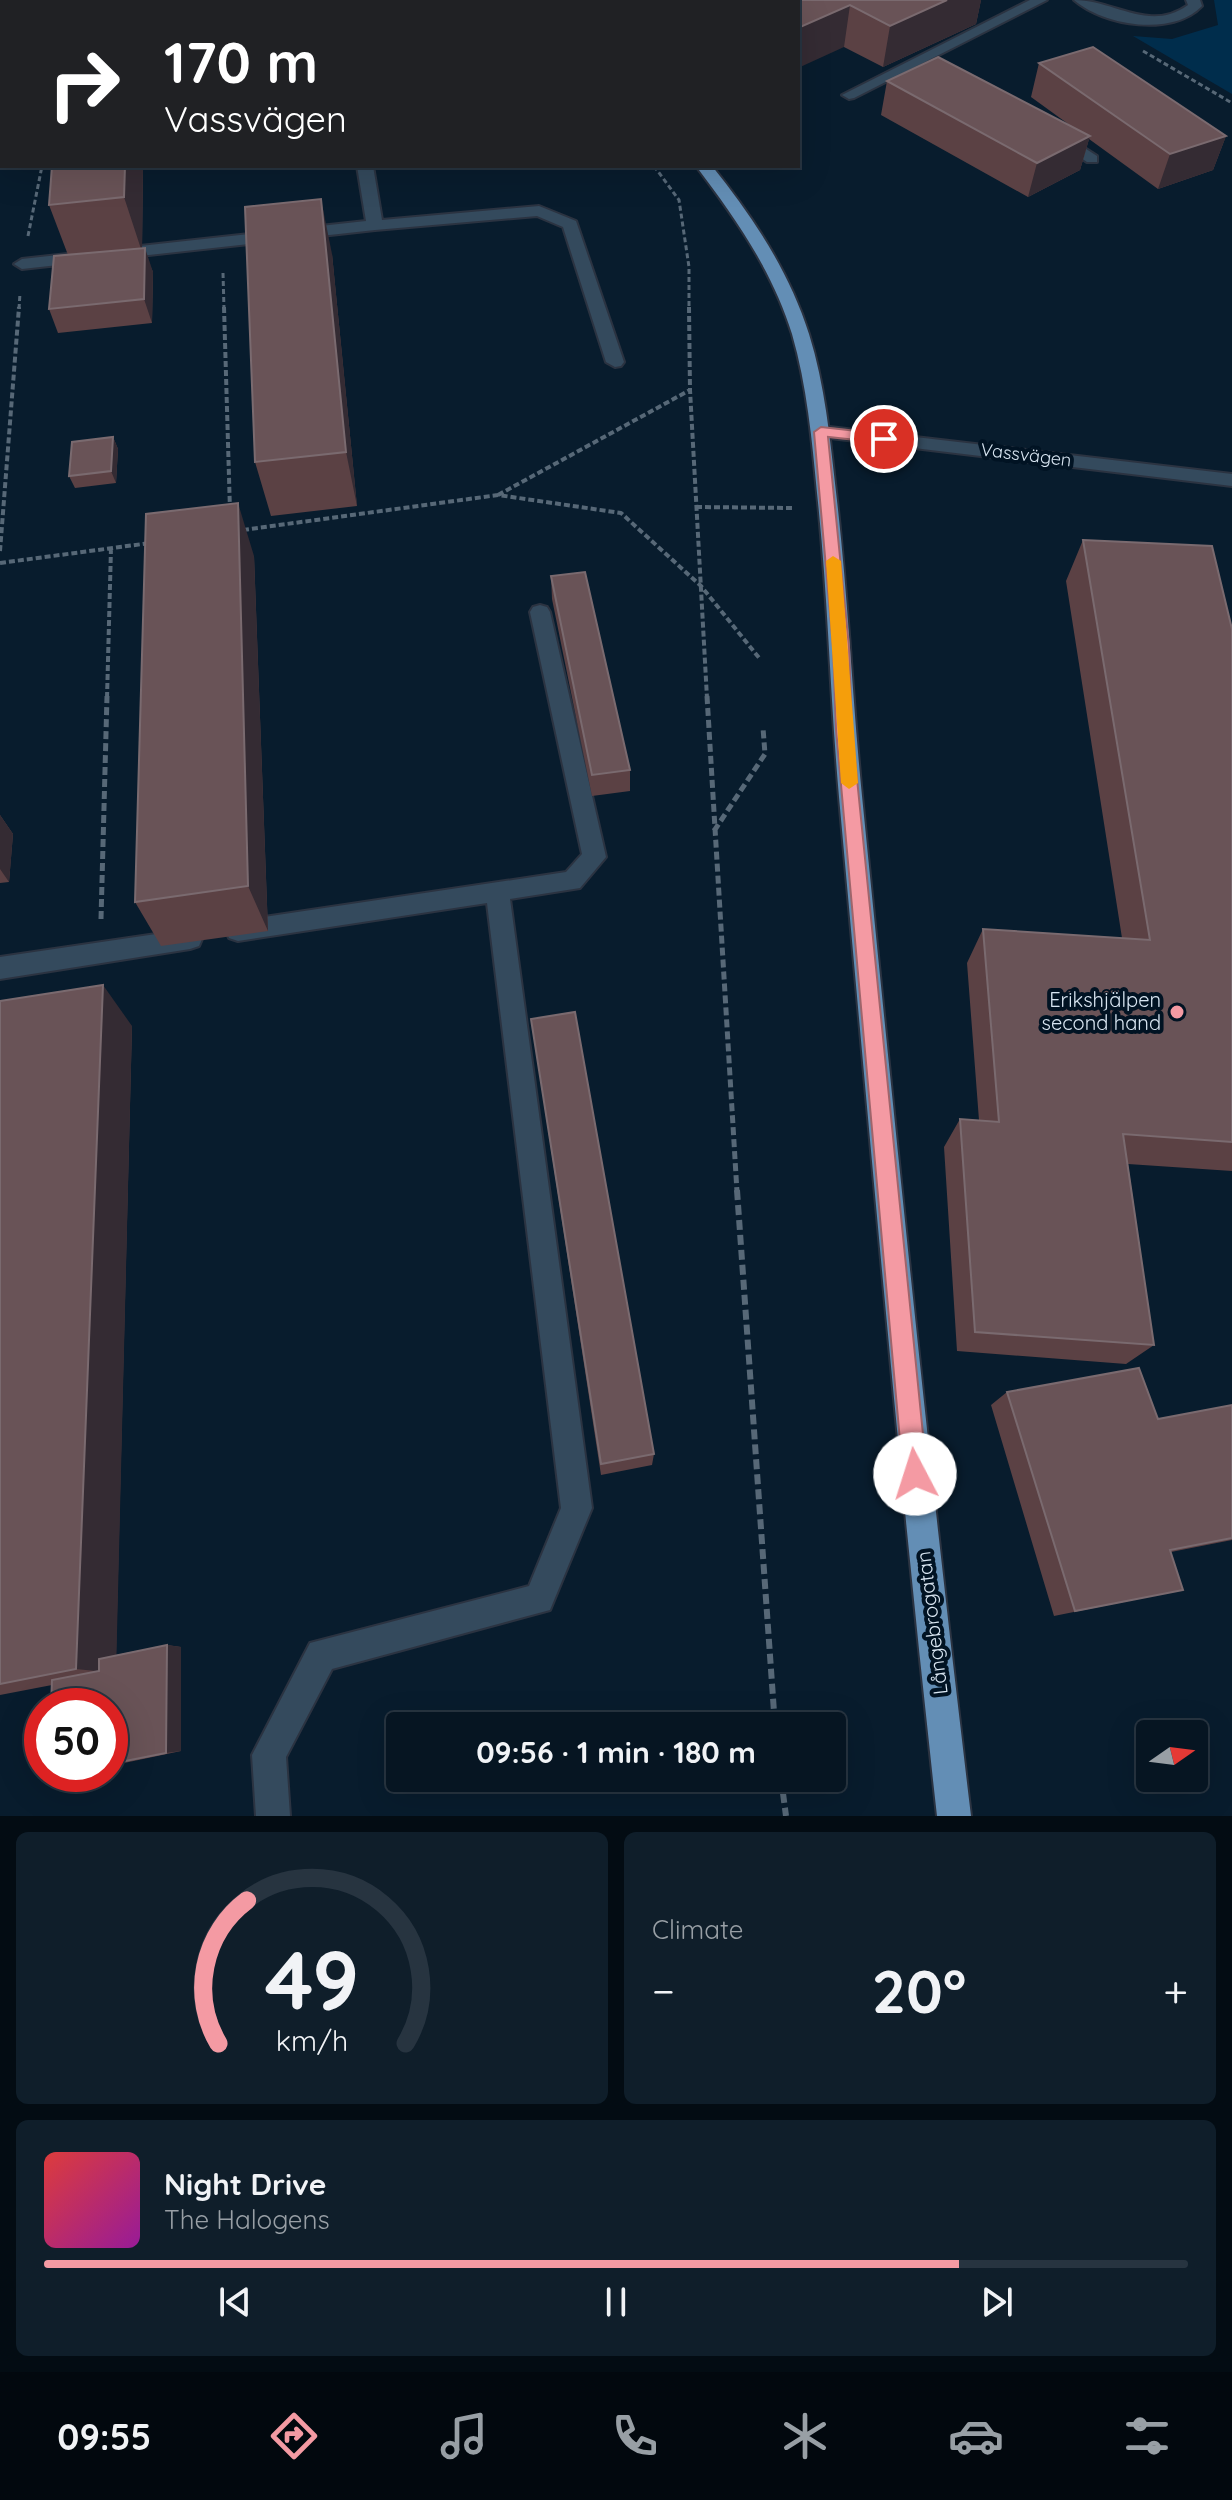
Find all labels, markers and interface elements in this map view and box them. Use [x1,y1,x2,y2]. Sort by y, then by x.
text: 170 m [164,27,318,97]
icon: right [32,32,136,136]
text: Vassvägen [164,96,347,141]
pin [850,405,918,473]
icon: arrive [862,417,906,461]
street label: Vassvägen [979,438,1073,471]
place label: Erikshjälpen second hand [1042,987,1161,1035]
marker: Erikshjälpen second hand [1168,1003,1186,1021]
position arrow [873,1432,957,1516]
street label: Långebrogatan [910,1550,953,1696]
speed limit sign: 50 [24,1688,128,1792]
north arrow [1136,1720,1208,1792]
map controls [1136,1720,1208,1792]
text: 09:56 · 1 min · 180 m [476,1733,756,1771]
text: Climate [652,1913,743,1946]
text: 49 [265,1927,359,2031]
text: 20° [872,1953,966,2028]
text: − [652,1963,675,2018]
text: + [1163,1963,1188,2018]
text: km/h [276,2022,348,2058]
text: Night Drive [164,2165,326,2203]
text: The Halogens [164,2203,330,2236]
icon: previous [213,2280,257,2324]
icon: pause [594,2280,638,2324]
icon: next [975,2280,1019,2324]
icon: directions [266,2408,322,2464]
icon: music [436,2408,492,2464]
icon: phone [607,2408,663,2464]
icon: climate [777,2408,833,2464]
icon: car [948,2408,1004,2464]
icon: filters [1119,2408,1175,2464]
text: 09:55 [57,2414,151,2459]

